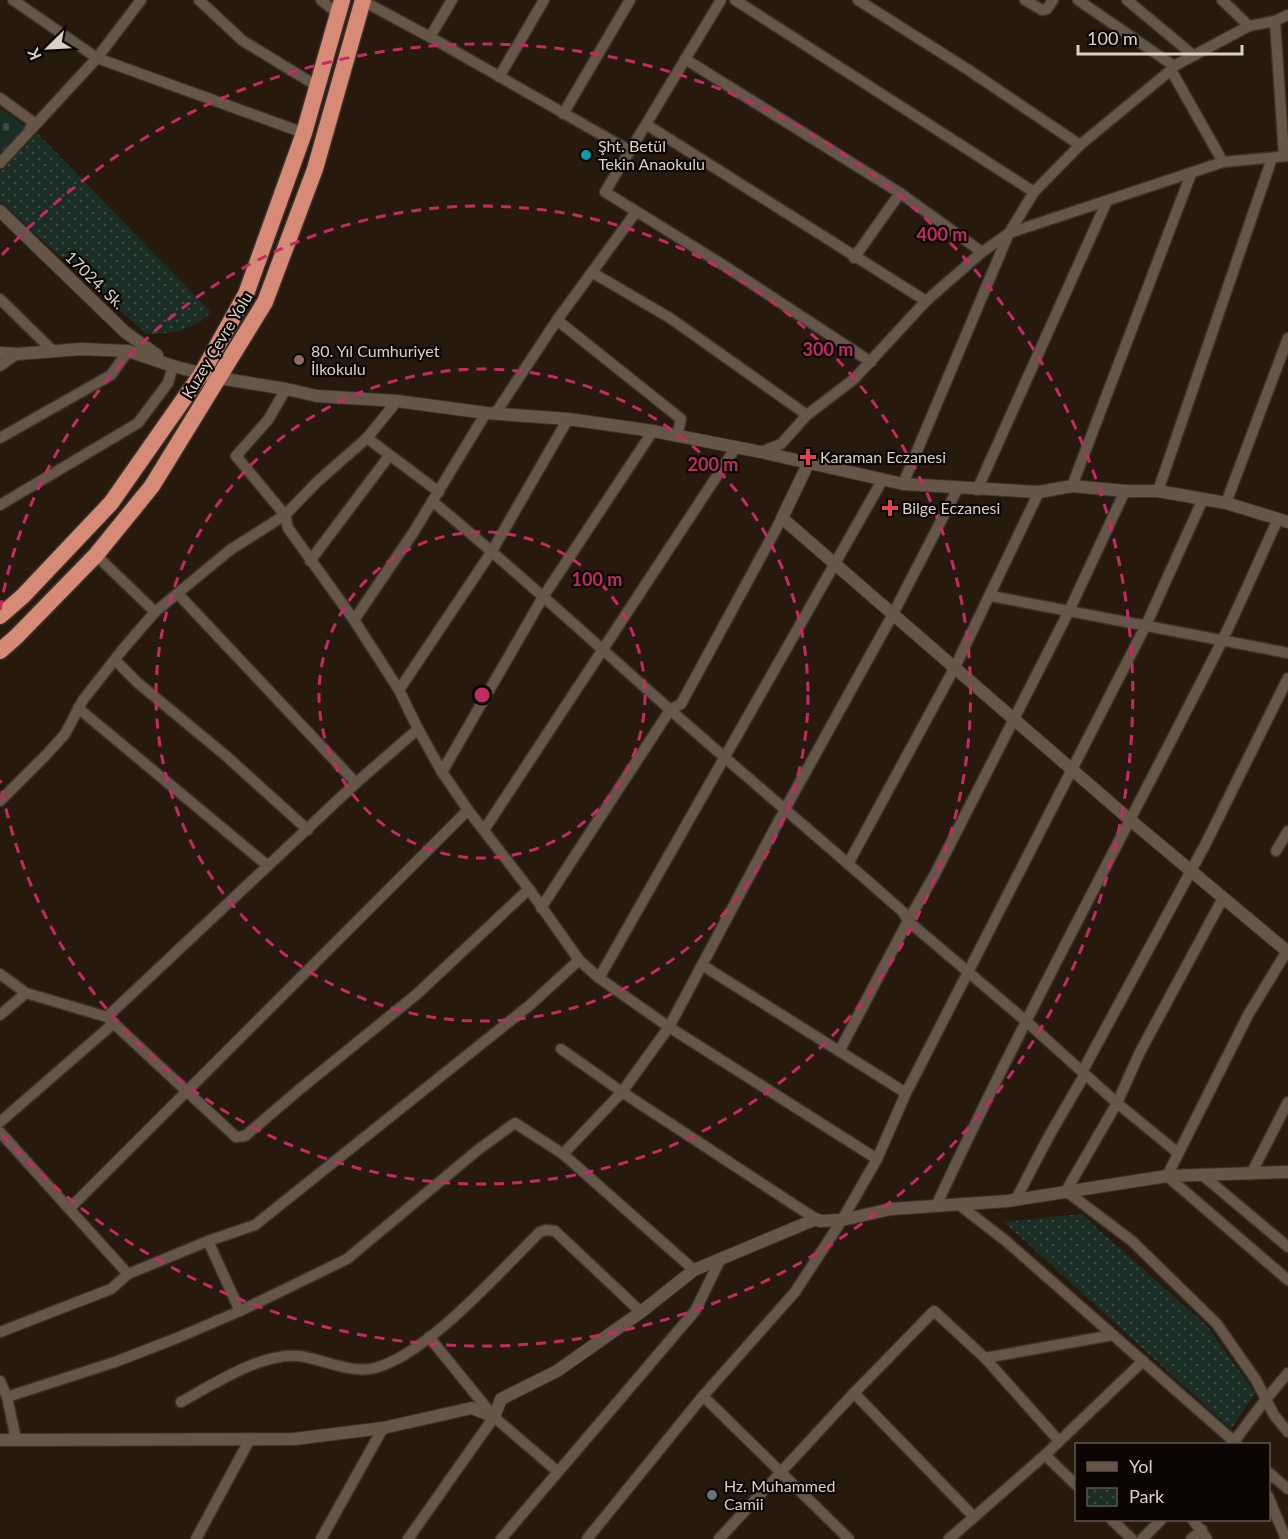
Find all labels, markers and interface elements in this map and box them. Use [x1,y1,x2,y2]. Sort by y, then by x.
north arrow [18,18,78,78]
scale bar [1078,18,1242,56]
text: 100 m [1087,27,1138,49]
text: K [23,44,45,63]
place label: Şht. Betül Tekin Anaokulu [598,136,705,173]
marker: Şht. Betül Tekin Anaokulu [579,148,593,162]
text: 400 m [917,223,967,245]
street label: 17024. Sk. [62,247,129,312]
street label: Kuzey Çevre Yolu [177,288,256,401]
text: 300 m [803,338,853,360]
place label: 80. Yıl Cumhuriyet İlkokulu [311,341,440,378]
marker: 80. Yıl Cumhuriyet İlkokulu [292,353,306,367]
place label: Karaman Eczanesi [820,447,946,466]
marker: Karaman Eczanesi [801,450,815,464]
text: 200 m [688,453,738,475]
place label: Bilge Eczanesi [902,498,1000,517]
marker: Bilge Eczanesi [883,501,897,515]
text: 100 m [572,568,622,590]
centre of rings [472,685,492,705]
legend [1075,1443,1270,1521]
text: Yol [1129,1455,1153,1477]
place label: Hz. Muhammed Camii [724,1476,835,1513]
text: Park [1129,1485,1165,1507]
marker: Hz. Muhammed Camii [705,1488,719,1502]

